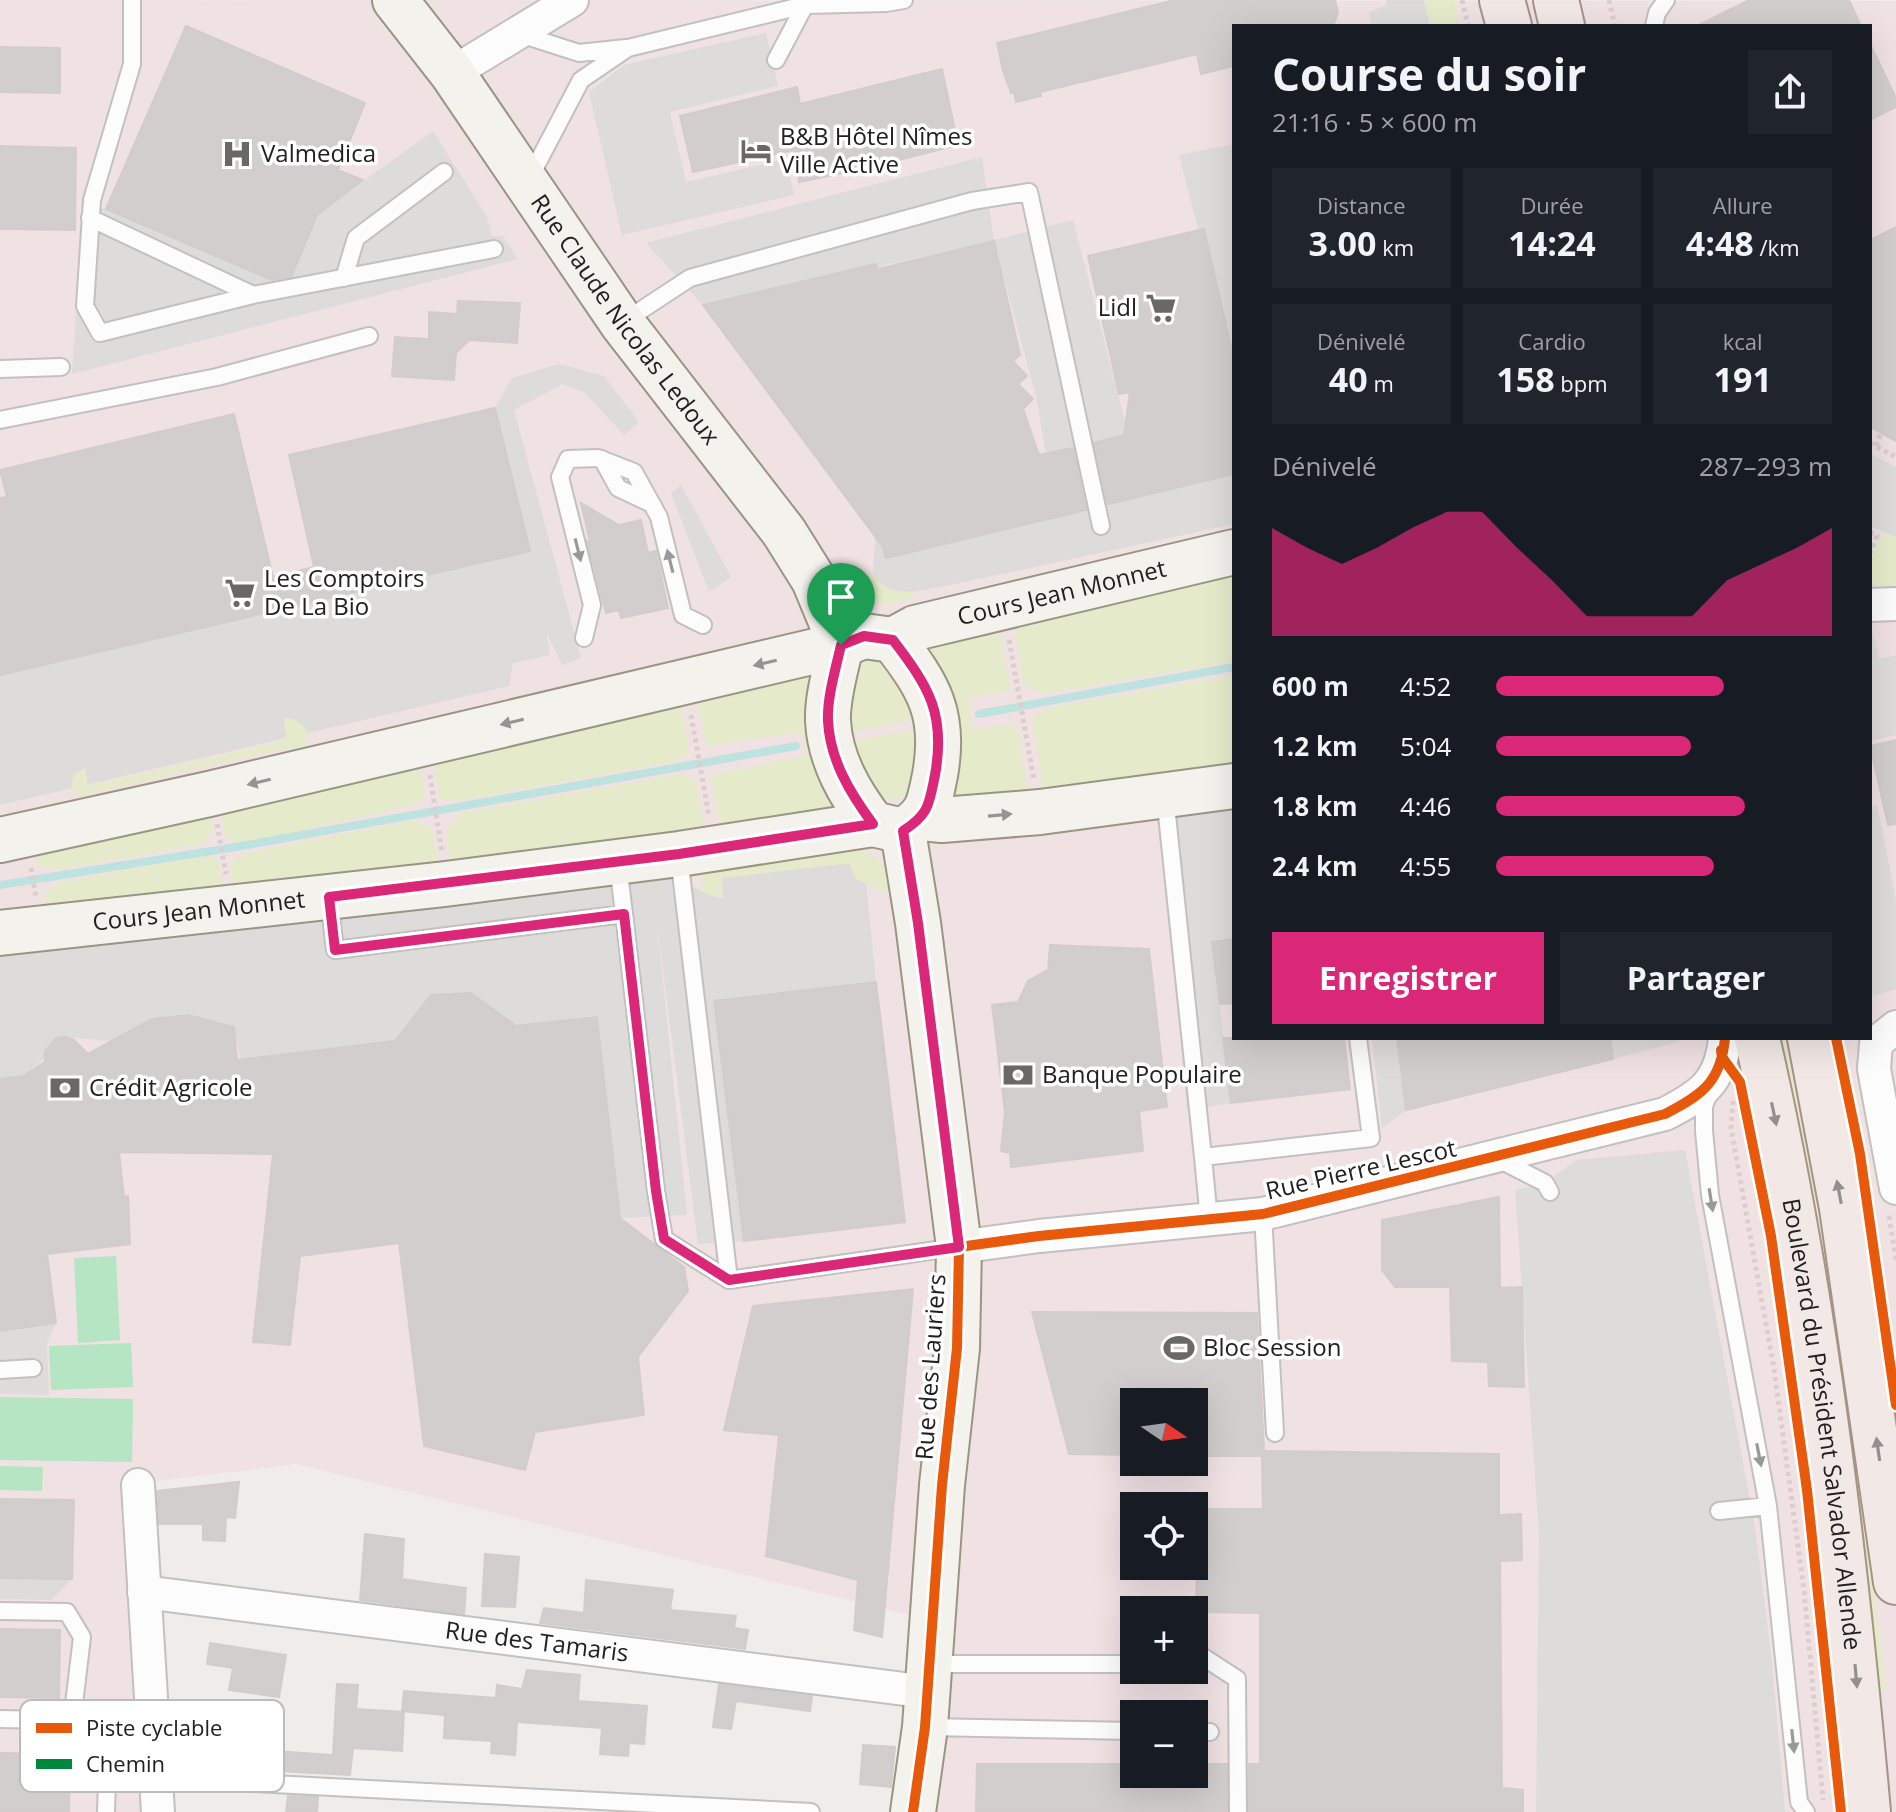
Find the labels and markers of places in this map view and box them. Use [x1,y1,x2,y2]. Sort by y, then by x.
place label: B&B Hôtel Nîmes Ville Active [780,119,972,180]
hotel icon: B&B Hôtel Nîmes Ville Active [739,134,773,168]
place label: Valmedica [261,136,376,169]
hospital icon: Valmedica [220,137,254,171]
place label: Lidl [1098,290,1137,323]
supermarket icon: Lidl [1144,291,1178,325]
place label: Les Comptoirs De La Bio [264,561,424,622]
pin [807,563,875,645]
supermarket icon: Les Comptoirs De La Bio [223,576,257,610]
place label: Banque Populaire [1042,1057,1242,1090]
bank icon: Banque Populaire [1001,1058,1035,1092]
place label: Crédit Agricole [89,1070,252,1103]
bank icon: Crédit Agricole [48,1071,82,1105]
place label: Bloc Session [1203,1330,1341,1363]
sports icon: Bloc Session [1162,1331,1196,1365]

